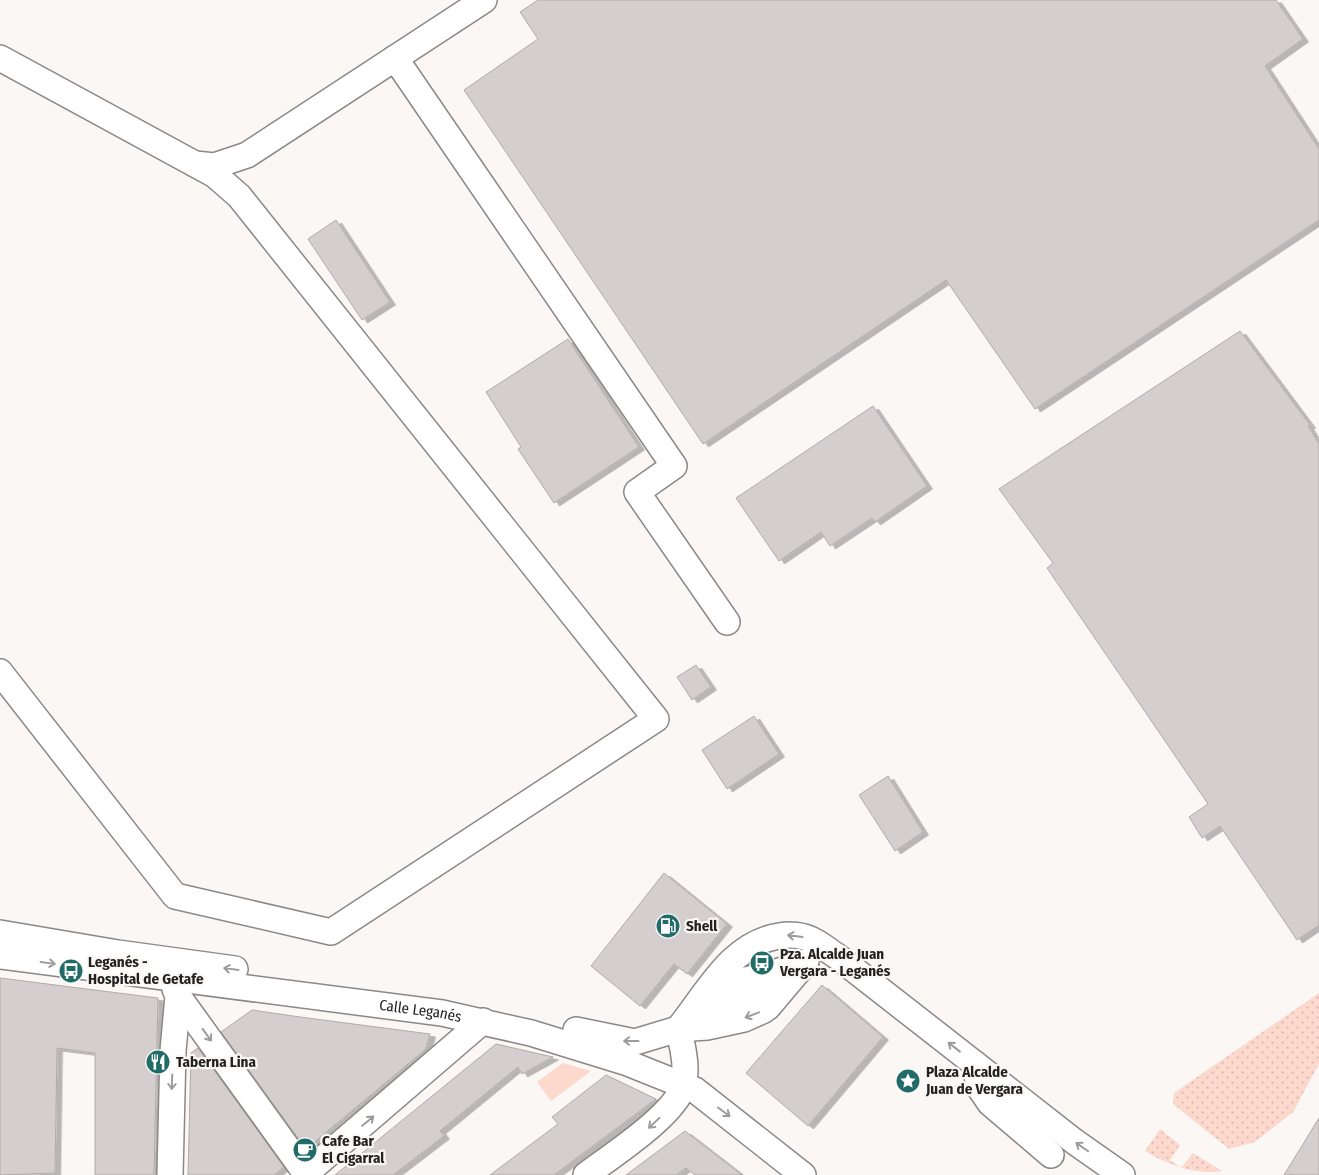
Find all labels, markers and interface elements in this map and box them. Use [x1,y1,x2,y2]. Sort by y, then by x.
fuel station icon: Shell [655,913,681,939]
place label: Shell [686,917,718,935]
one-way arrow [787,931,803,941]
place label: Pza. Alcalde Juan Vergara - Leganés [779,945,891,980]
bus stop icon: Pza. Alcalde Juan Vergara - Leganés [749,950,775,976]
place label: Leganés - Hospital de Getafe [88,953,204,988]
one-way arrow [40,958,56,968]
bus stop icon: Leganés - Hospital de Getafe [58,958,84,984]
one-way arrow [224,963,240,973]
street label: Calle Leganés [378,996,463,1026]
one-way arrow [745,1011,760,1021]
one-way arrow [201,1028,212,1041]
one-way arrow [624,1036,640,1046]
one-way arrow [948,1042,961,1053]
restaurant icon: Taberna Lina [145,1049,171,1075]
place label: Taberna Lina [176,1053,256,1071]
place label: Plaza Alcalde Juan de Vergara [925,1063,1024,1098]
place icon: Plaza Alcalde Juan de Vergara [895,1068,921,1094]
one-way arrow [167,1074,177,1090]
one-way arrow [717,1107,731,1117]
one-way arrow [361,1116,374,1127]
one-way arrow [647,1117,660,1129]
place label: Cafe Bar El Cigarral [322,1132,385,1167]
cafe icon: Cafe Bar El Cigarral [292,1137,318,1163]
one-way arrow [1075,1142,1089,1152]

